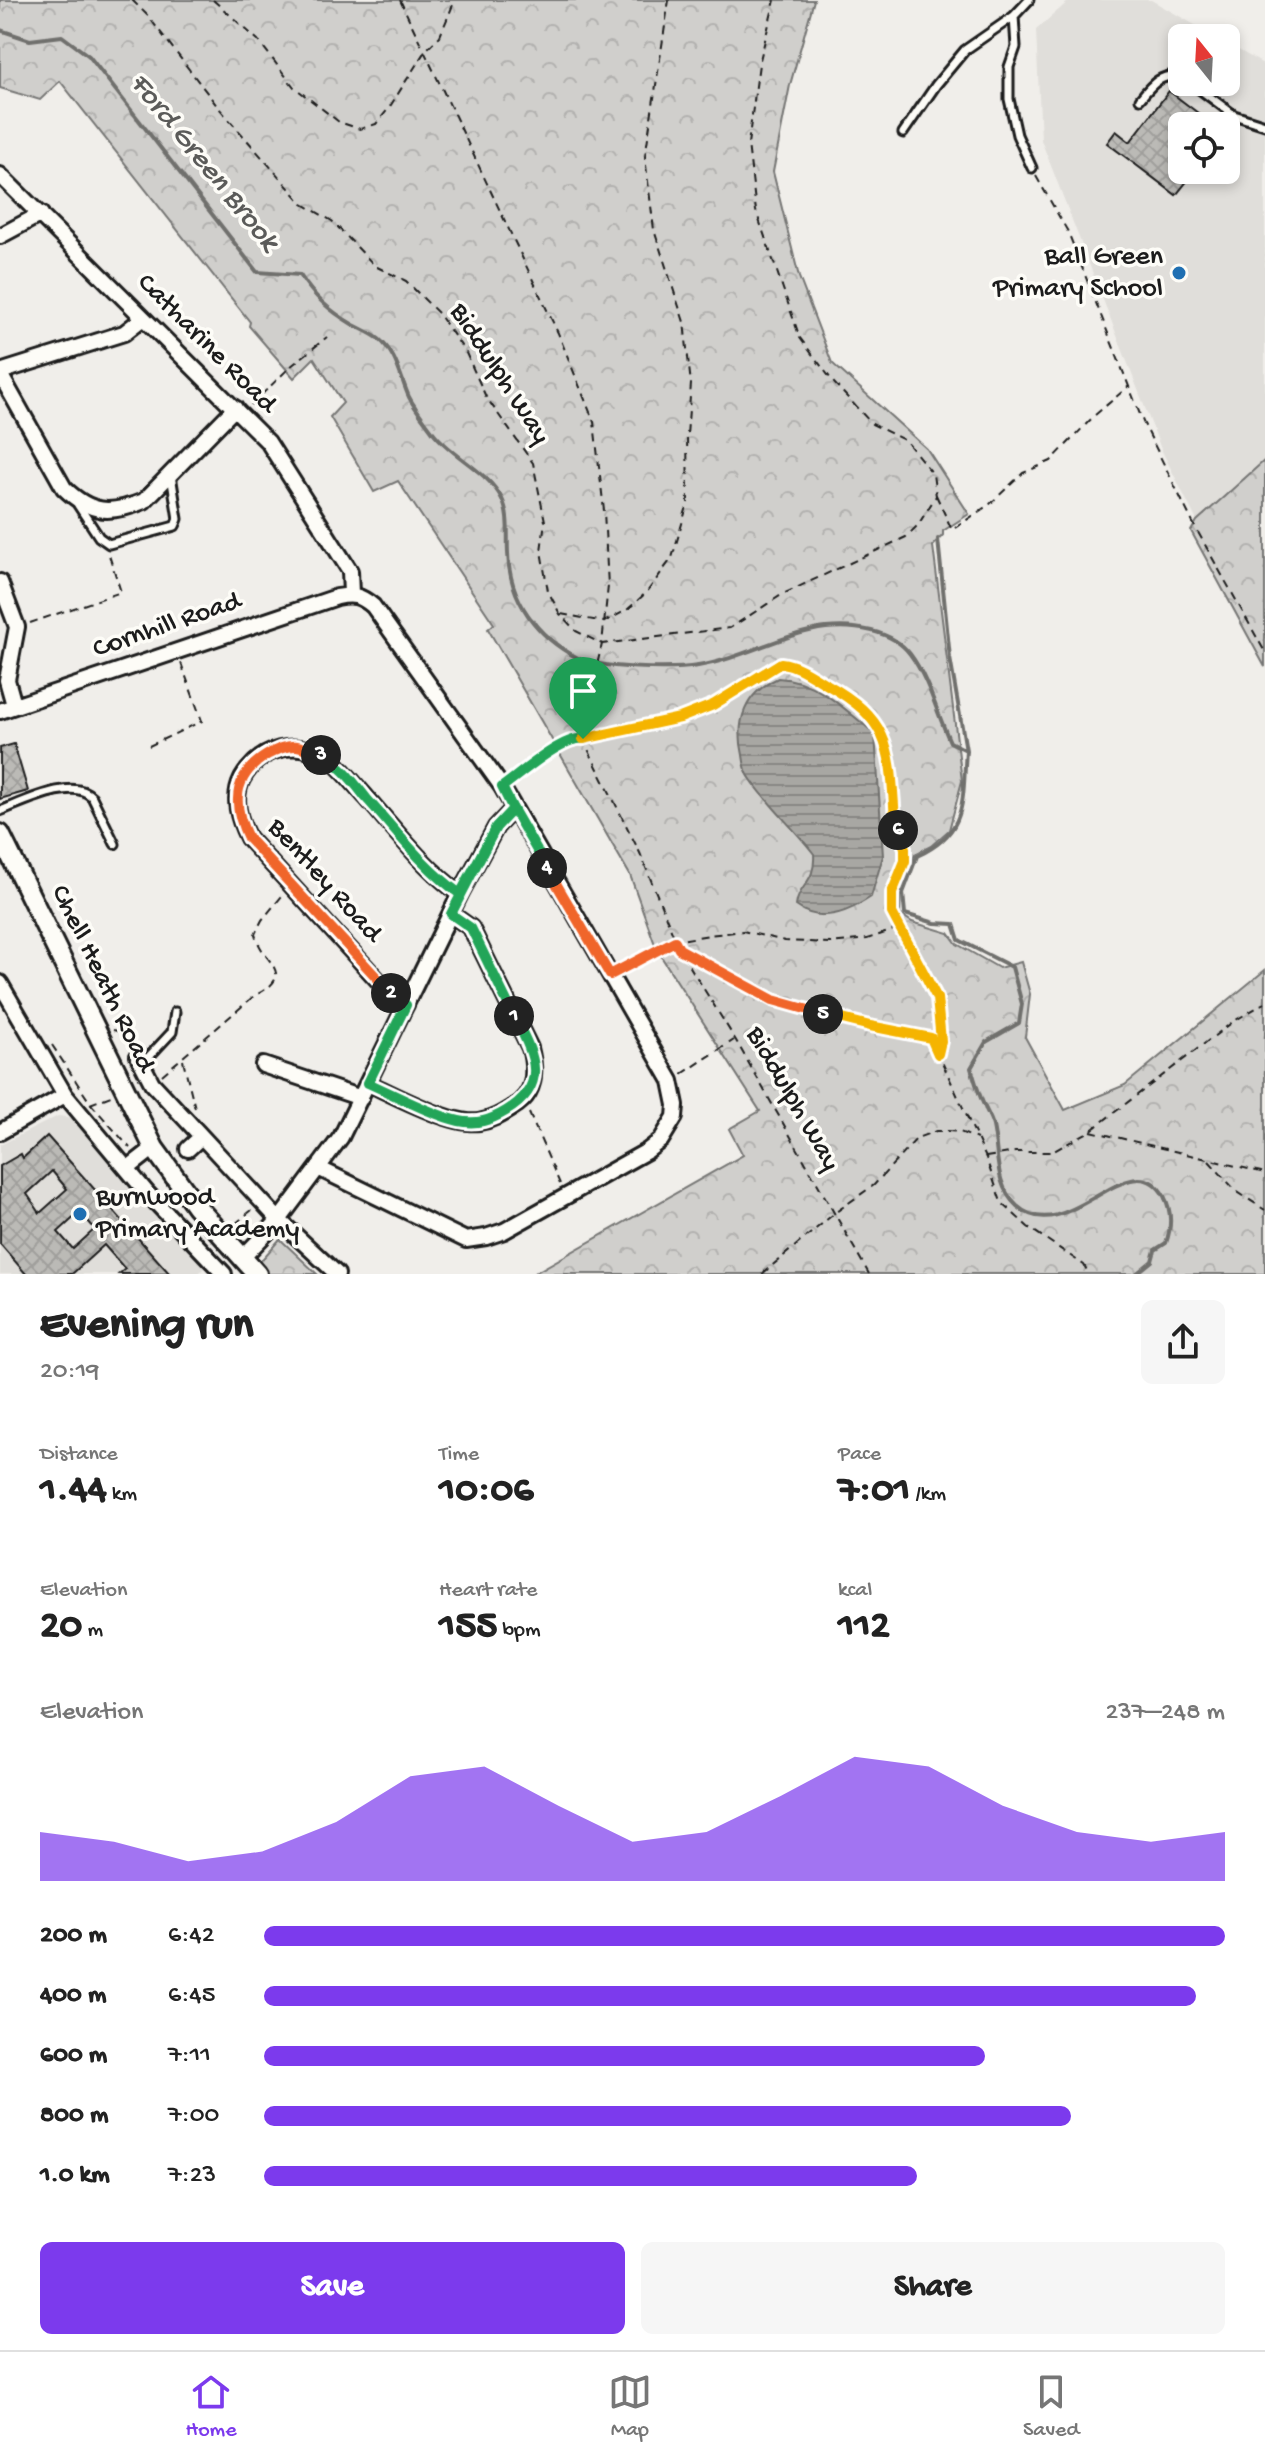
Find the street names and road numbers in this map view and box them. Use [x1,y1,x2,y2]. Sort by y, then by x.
street label: Catharine Road [129,267,285,423]
street label: Biddulph Way [441,297,557,451]
street label: Cornhill Road [89,584,248,667]
street label: Bentley Road [259,811,390,952]
street label: Chell Heath Road [42,880,163,1080]
street label: Biddulph Way [737,1020,847,1177]

